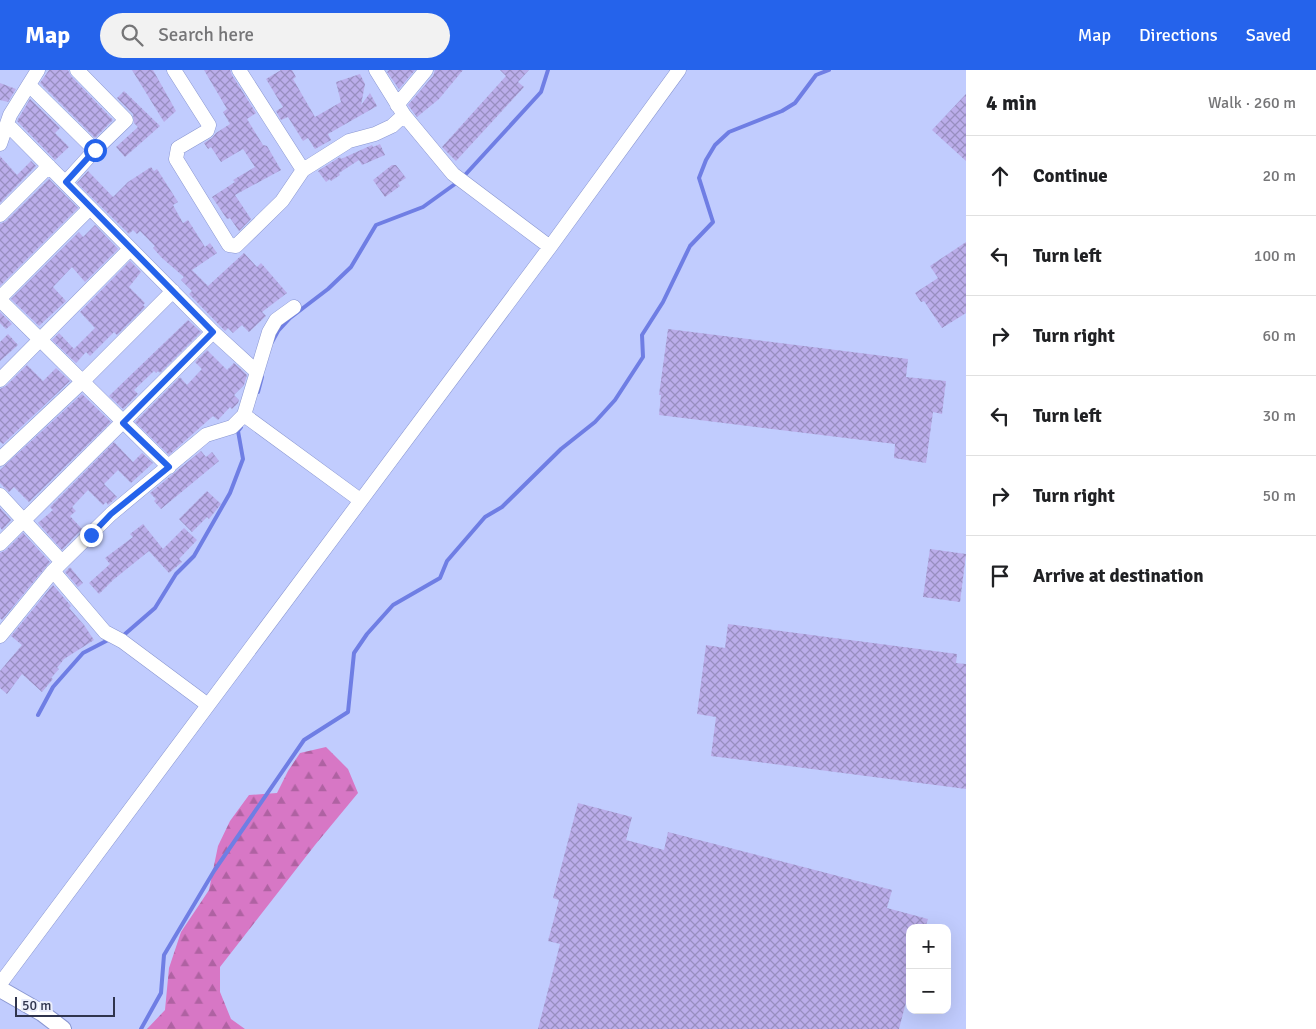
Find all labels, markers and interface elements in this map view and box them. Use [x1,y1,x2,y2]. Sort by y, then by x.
search box [100,13,450,58]
text: Map [25,20,70,50]
icon: search [118,21,146,49]
text: Search here [158,23,254,47]
text: Map [1078,24,1111,46]
text: Directions [1139,24,1218,46]
text: Saved [1246,24,1291,46]
text: 4 min [986,90,1037,116]
text: Walk · 260 m [1208,93,1296,113]
route start [84,139,107,162]
icon: ahead [986,162,1014,190]
text: Continue [1033,164,1108,188]
text: 20 m [1262,166,1296,186]
icon: left [986,242,1014,270]
text: Turn left [1033,244,1102,268]
text: 100 m [1254,246,1296,266]
icon: right [986,322,1014,350]
text: Turn right [1033,324,1115,348]
text: 60 m [1262,326,1296,346]
icon: left [986,402,1014,430]
text: Turn left [1033,404,1102,428]
text: 30 m [1262,406,1296,426]
icon: right [986,482,1014,510]
text: Turn right [1033,484,1115,508]
text: 50 m [1262,486,1296,506]
route end [80,524,103,547]
icon: arrive [986,562,1014,590]
text: Arrive at destination [1033,564,1204,588]
map controls [906,924,951,1014]
button: + [906,924,951,969]
button: − [906,969,951,1014]
scale bar [15,994,115,1017]
text: 50 m [22,997,51,1014]

